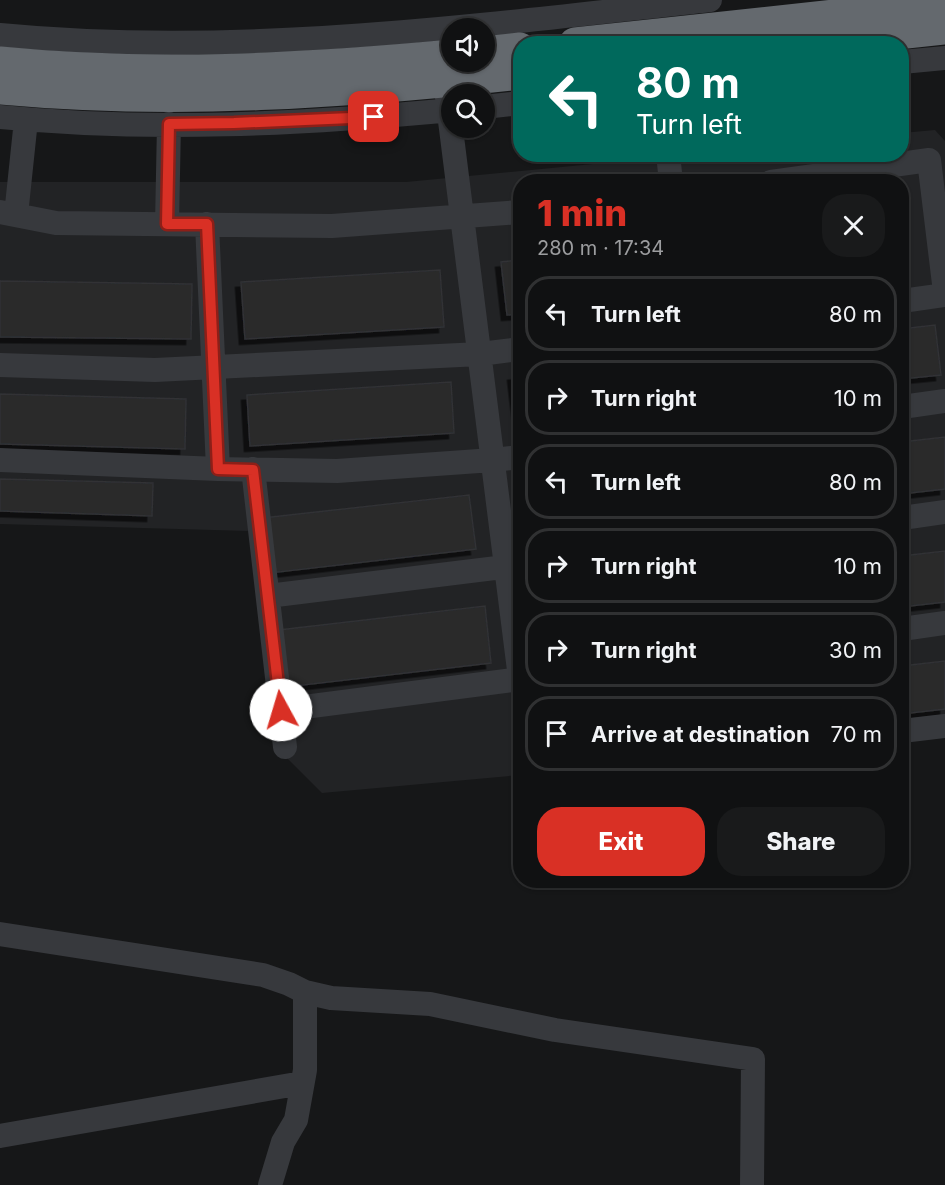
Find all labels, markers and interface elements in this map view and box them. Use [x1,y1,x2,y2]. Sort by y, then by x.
map controls [441,18,495,138]
button: sound [441,18,495,72]
text: 80 m [636,57,740,108]
icon: left [537,60,615,138]
button: search [441,84,495,138]
pin [348,91,399,142]
icon: arrive [357,100,390,133]
text: Turn left [636,108,742,141]
text: 1 min [537,191,627,235]
button: close [822,194,885,257]
text: 280 m · 17:34 [537,236,664,260]
icon: left [540,297,573,330]
text: Turn left [591,301,681,327]
text: 80 m [829,301,882,327]
icon: right [540,381,573,414]
text: Turn right [591,385,697,411]
text: 10 m [834,385,882,411]
icon: left [540,465,573,498]
text: Turn left [591,469,681,495]
text: 80 m [829,469,882,495]
icon: right [540,549,573,582]
text: Turn right [591,553,697,579]
text: 10 m [834,553,882,579]
icon: right [540,633,573,666]
text: Turn right [591,637,697,663]
text: 30 m [829,637,882,663]
position arrow [249,678,313,742]
icon: arrive [540,717,573,750]
text: Arrive at destination [591,721,810,747]
text: 70 m [831,721,882,747]
button: Exit [537,807,705,876]
button: Share [717,807,885,876]

